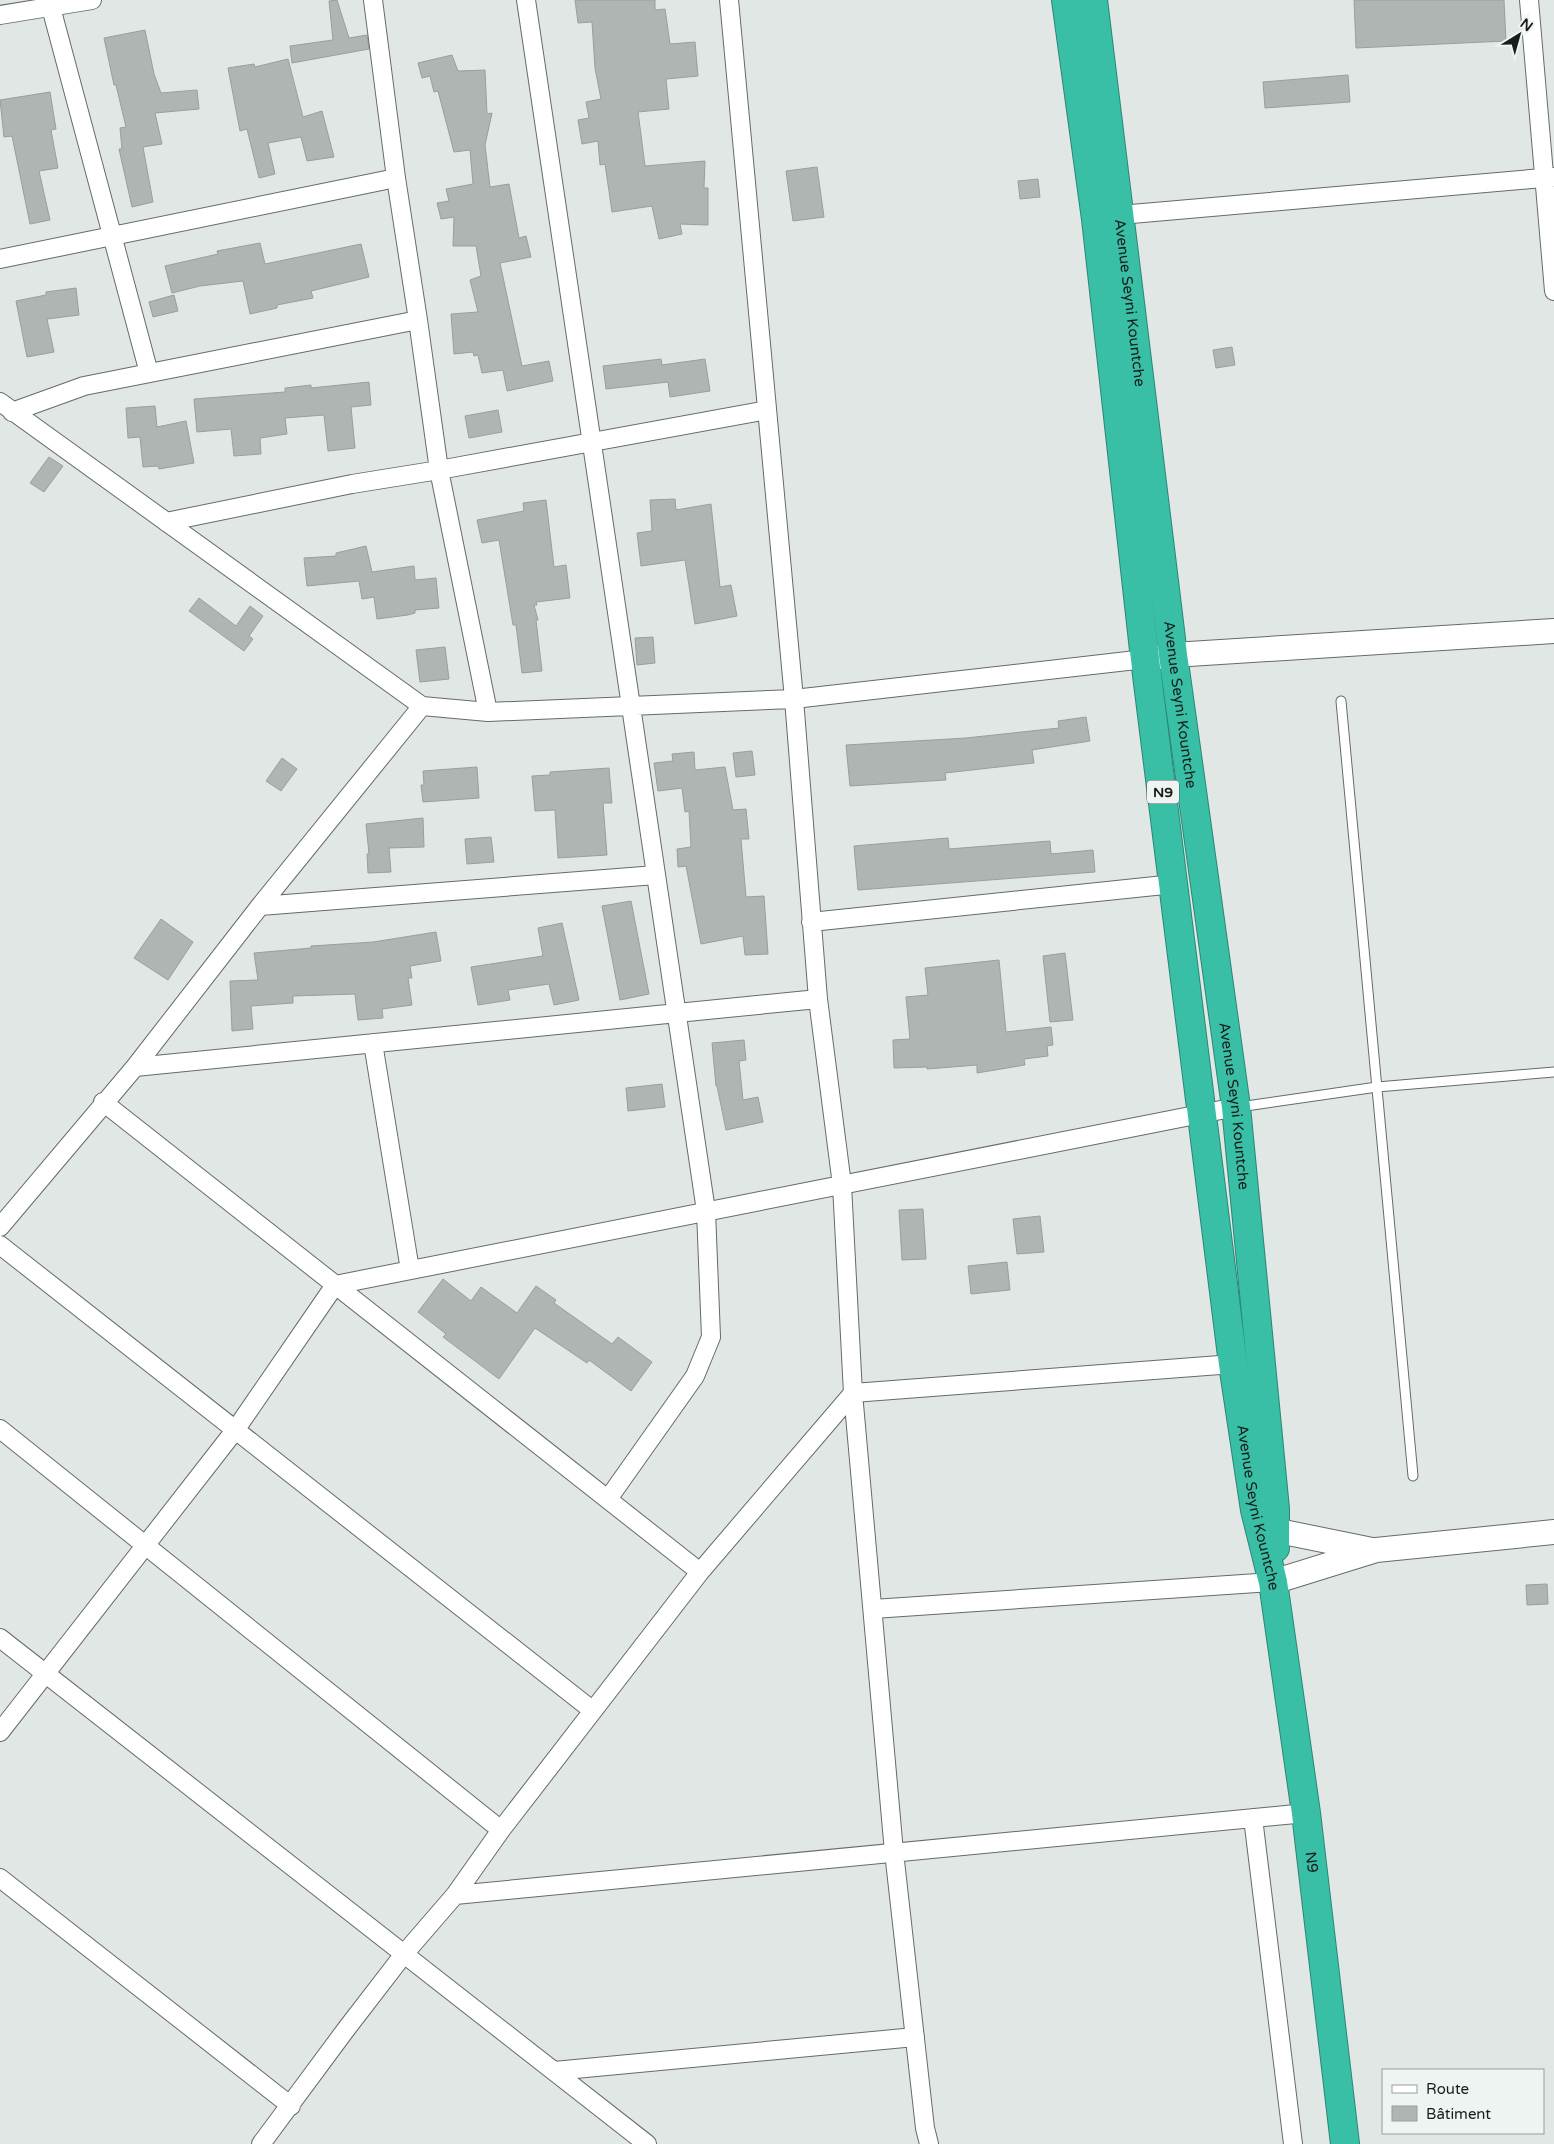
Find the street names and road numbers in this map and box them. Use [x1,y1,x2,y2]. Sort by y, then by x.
street label: Avenue Seyni Kountche [1111,218,1149,388]
street label: Avenue Seyni Kountche [1160,620,1200,789]
road number: N9 [1147,780,1179,804]
street label: Avenue Seyni Kountche [1215,1021,1253,1191]
street label: Avenue Seyni Kountche [1233,1423,1283,1591]
street label: N9 [1302,1851,1322,1874]

